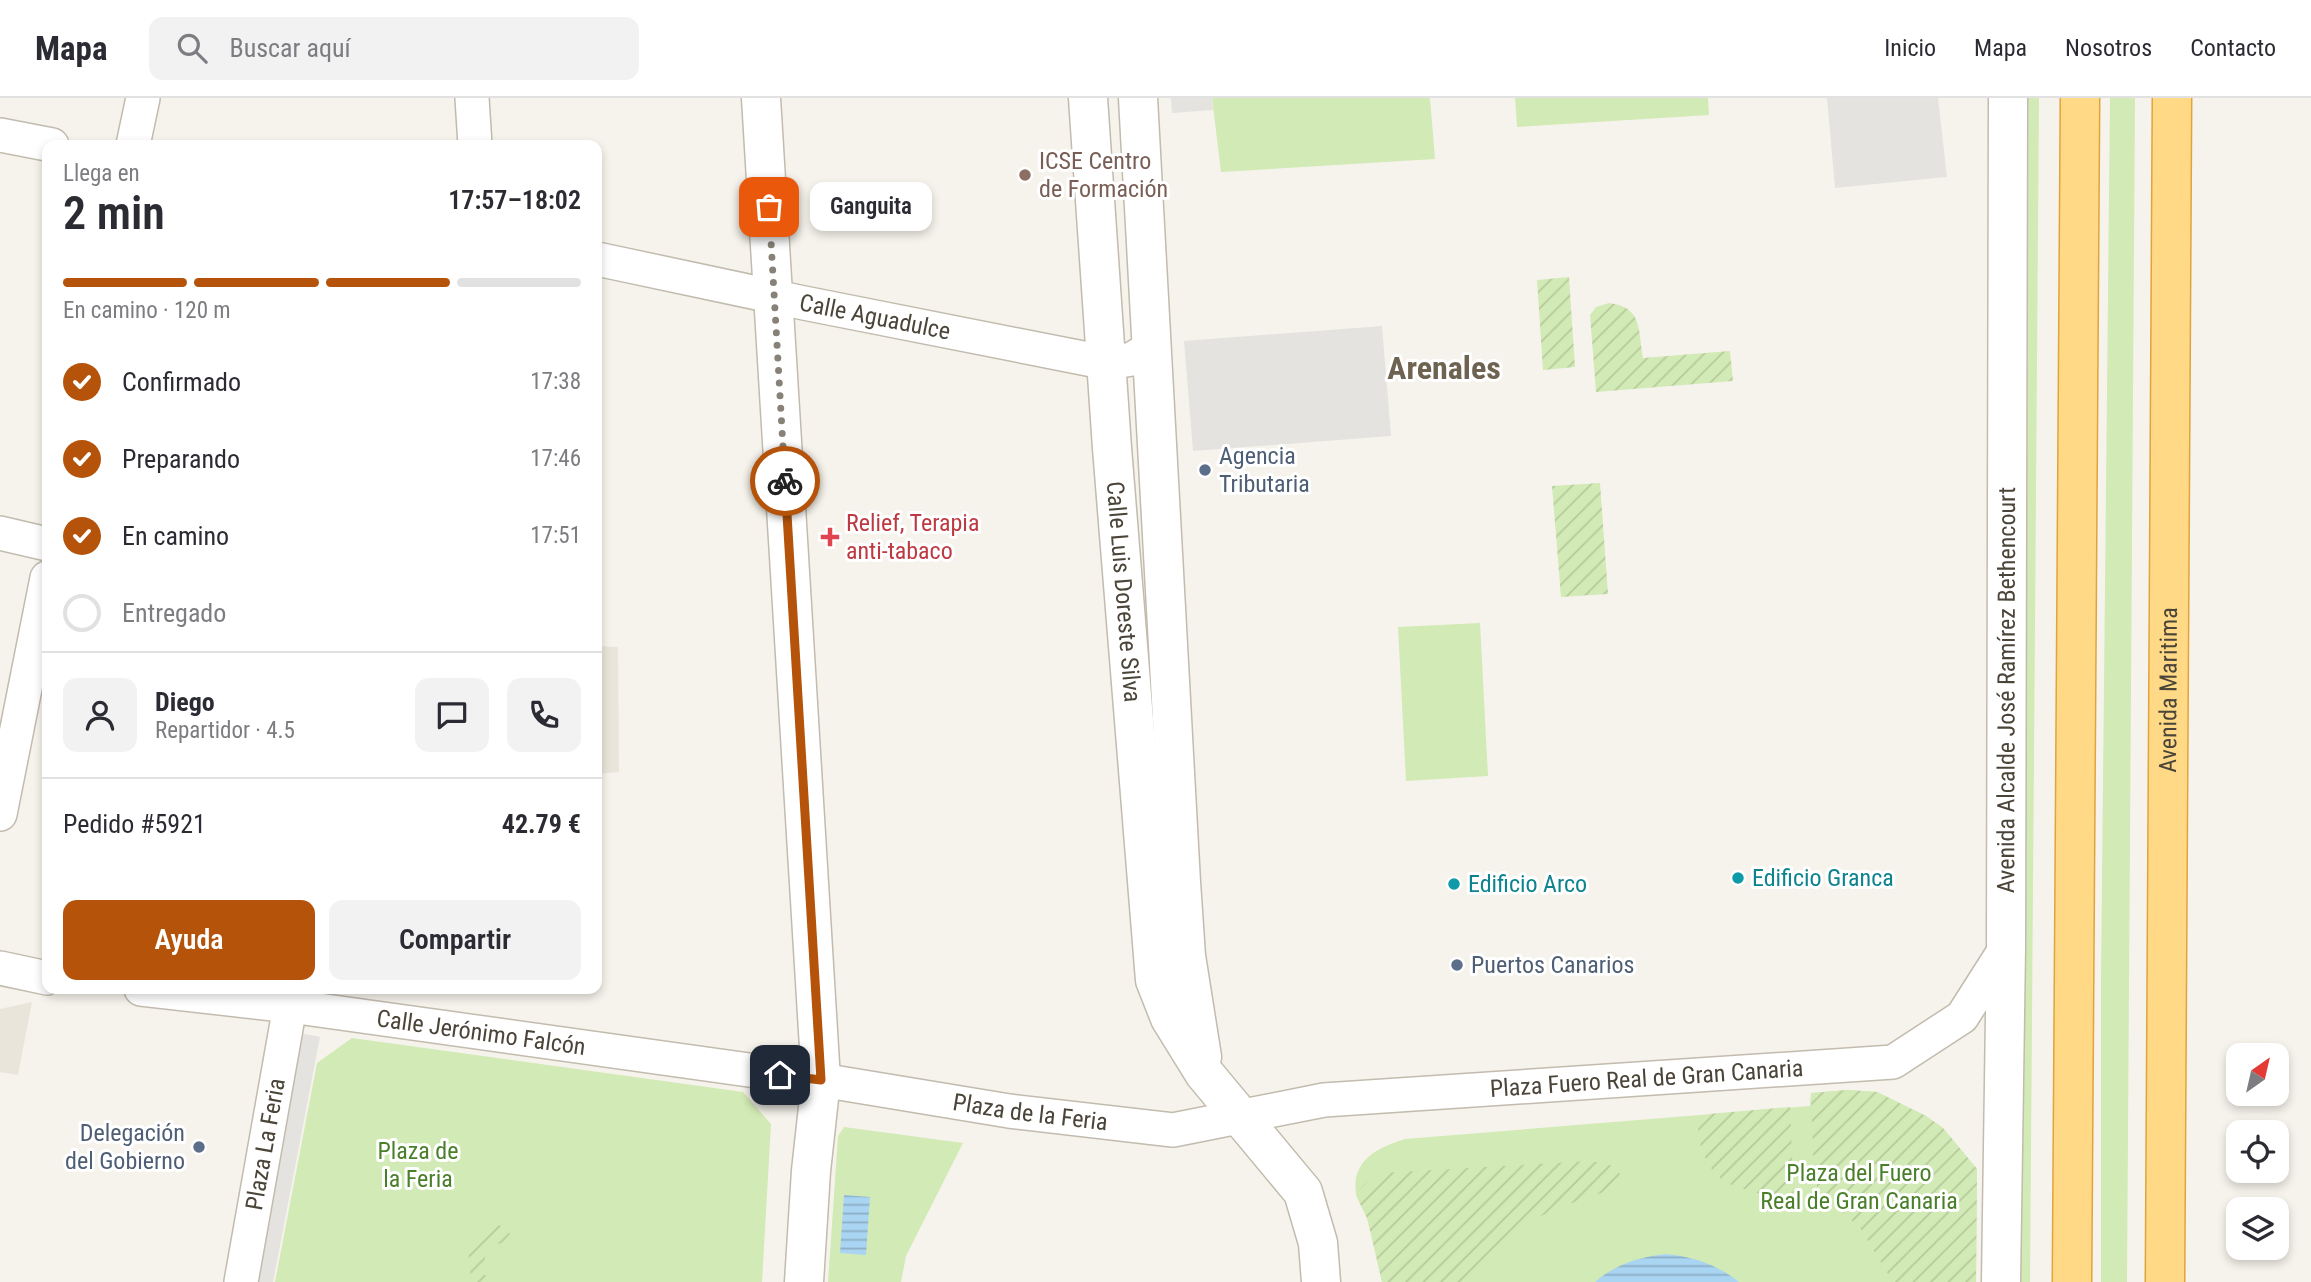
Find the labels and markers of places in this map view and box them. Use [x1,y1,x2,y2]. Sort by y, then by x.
place label: ICSE Centro de Formación [1039,147,1168,203]
marker: ICSE Centro de Formación [1017,167,1033,183]
pin [739,177,799,237]
callout: Ganguita [811,182,934,232]
place label: Agencia Tributaria [1219,442,1310,498]
marker: Agencia Tributaria [1197,462,1213,478]
place label: Relief, Terapia anti-tabaco [846,509,979,565]
marker: Relief, Terapia anti-tabaco [820,527,840,547]
place label: Edificio Granca [1752,864,1894,892]
place label: Edificio Arco [1468,870,1587,898]
marker: Edificio Granca [1730,870,1746,886]
marker: Edificio Arco [1446,876,1462,892]
place label: Puertos Canarios [1471,951,1634,979]
marker: Puertos Canarios [1449,957,1465,973]
pin [750,1045,810,1105]
place label: Delegación del Gobierno [65,1119,185,1175]
marker: Delegación del Gobierno [191,1139,207,1155]

